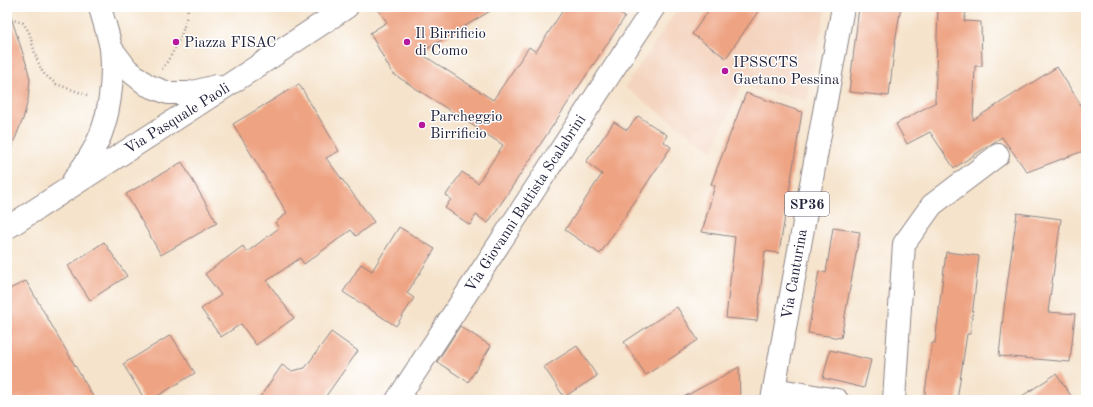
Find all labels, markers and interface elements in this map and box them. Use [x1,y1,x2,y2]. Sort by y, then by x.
place label: Il Birrificio di Como [415,27,486,59]
place label: Piazza FISAC [184,36,276,51]
marker: Piazza FISAC [171,37,181,47]
marker: Il Birrificio di Como [402,37,412,47]
place label: IPSSCTS Gaetano Pessina [733,56,840,88]
marker: IPSSCTS Gaetano Pessina [720,66,730,76]
street label: Via Pasquale Paoli [123,81,233,158]
place label: Parcheggio Birrificio [430,110,502,142]
street label: Via Giovanni Battista Scalabrini [463,113,589,295]
marker: Parcheggio Birrificio [417,120,427,130]
road number: SP36 [785,192,829,216]
street label: Via Canturina [780,228,811,320]

